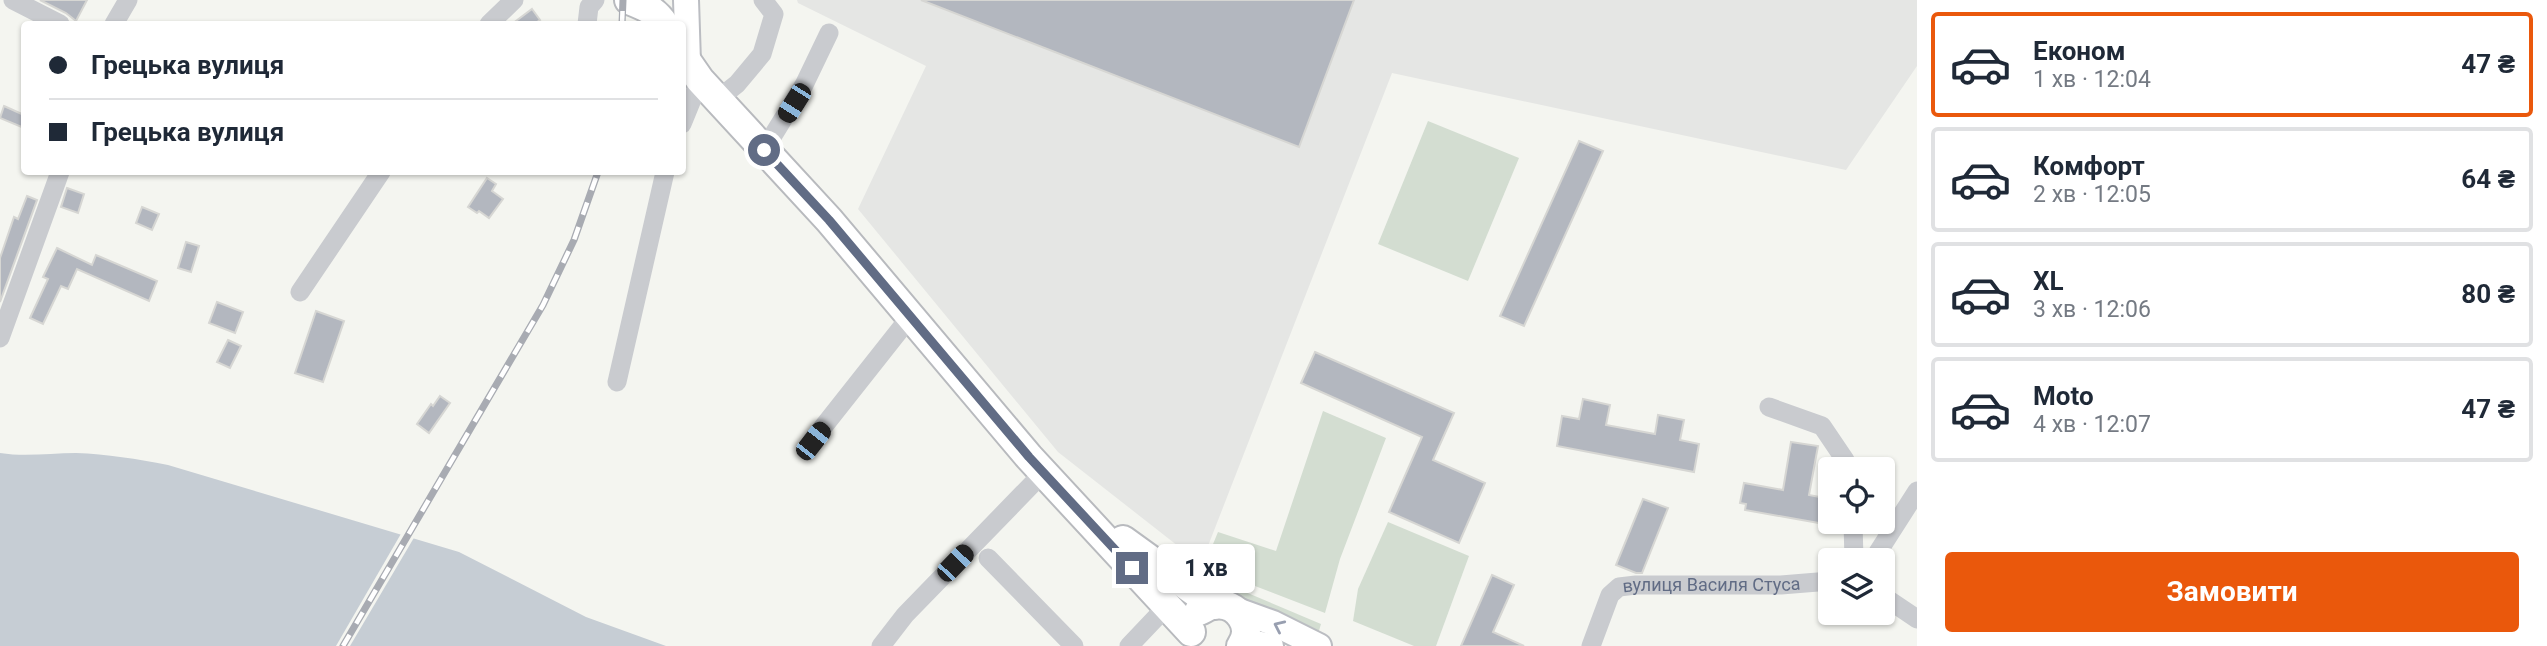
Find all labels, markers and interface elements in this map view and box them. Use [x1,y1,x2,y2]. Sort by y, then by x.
icon: car [1949,33,2012,96]
text: Економ [2033,36,2125,66]
text: 47 ₴ [2461,49,2515,79]
text: Грецька вулиця [91,50,284,80]
text: 1 хв · 12:04 [2033,66,2151,93]
car [774,80,815,126]
text: Грецька вулиця [91,117,284,147]
route start [748,134,780,166]
icon: car [1949,148,2012,211]
text: Комфорт [2033,151,2145,181]
text: 64 ₴ [2461,164,2515,194]
text: 2 хв · 12:05 [2033,181,2151,208]
icon: car [1949,263,2012,326]
text: XL [2033,266,2064,296]
text: 80 ₴ [2461,279,2515,309]
text: 3 хв · 12:06 [2033,296,2151,323]
icon: car [1949,378,2012,441]
text: Moto [2033,381,2094,411]
text: 47 ₴ [2461,394,2515,424]
text: 4 хв · 12:07 [2033,411,2151,438]
car [792,418,835,464]
map controls [1818,457,1895,625]
button: locate [1818,457,1895,534]
car [933,541,978,585]
callout: 1 хв [1156,544,1254,592]
button: layers [1818,548,1895,625]
route end [1116,552,1148,584]
button: Замовити [1945,552,2519,632]
text: 1 хв [1184,555,1228,582]
street label: вулиця Василя Стуса [1621,572,1801,597]
one-way arrow [1274,620,1286,634]

